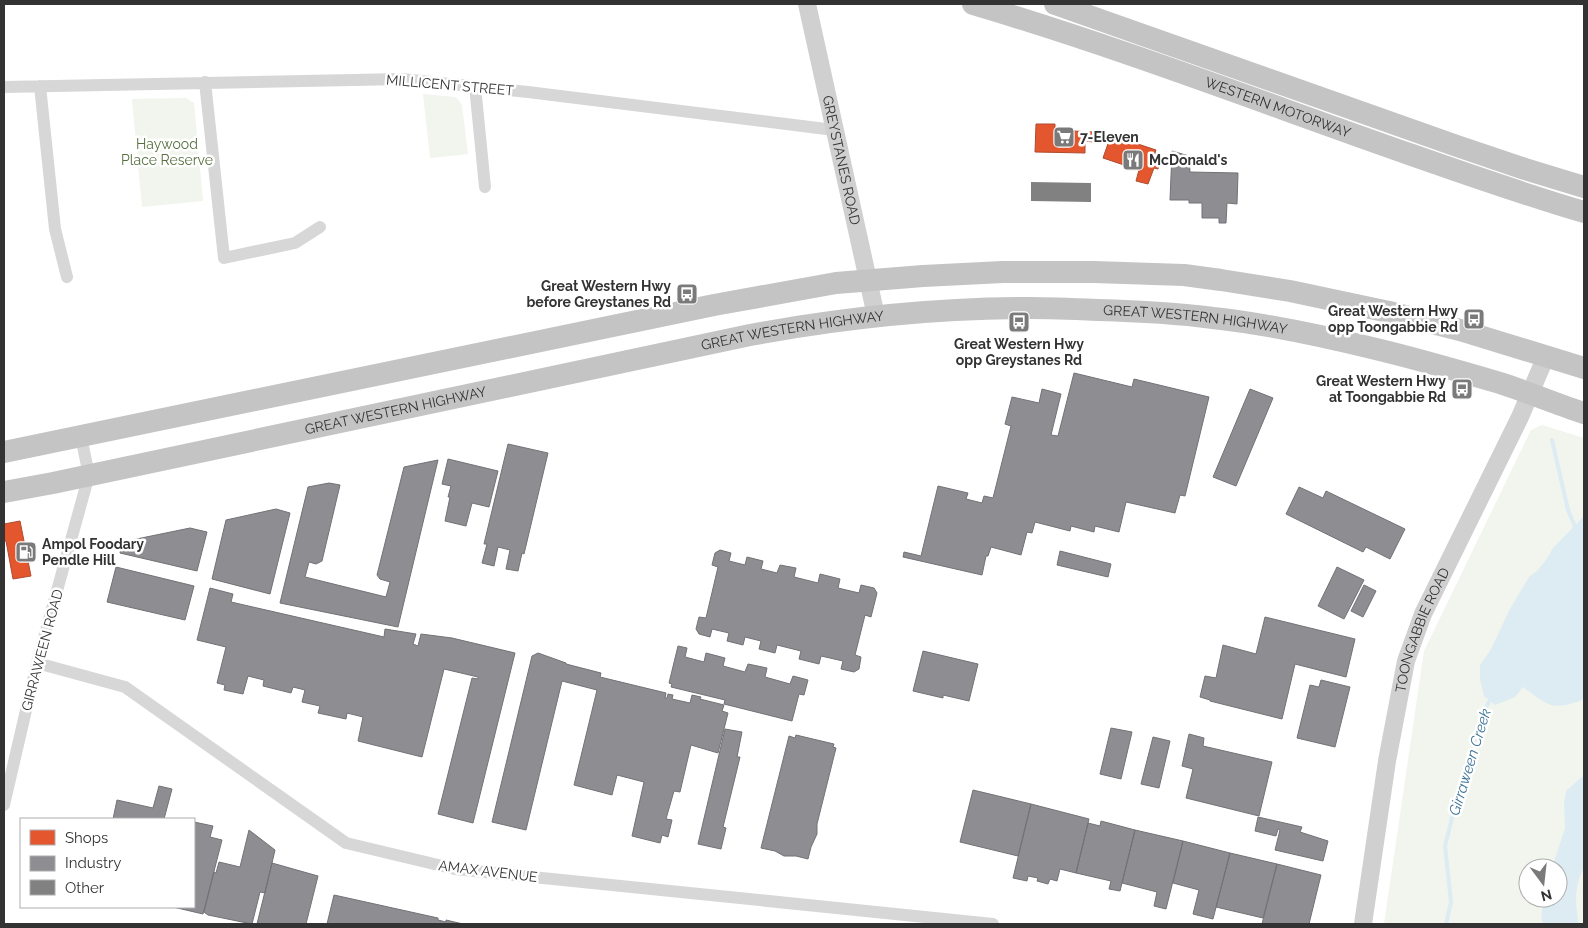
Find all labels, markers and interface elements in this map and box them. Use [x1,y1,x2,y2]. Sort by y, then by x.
street label: MILLICENT STREET [386,71,515,99]
street label: WESTERN MOTORWAY [1203,74,1353,141]
street label: GREYSTANES ROAD [819,94,864,226]
supermarket icon: 7-Eleven [1052,125,1076,149]
place label: 7-Eleven [1080,129,1139,145]
park label: Haywood Place Reserve [121,136,213,168]
restaurant icon: McDonald's [1121,148,1145,172]
place label: McDonald's [1149,152,1228,168]
place label: Great Western Hwy before Greystanes Rd [526,278,671,310]
bus stop icon: Great Western Hwy before Greystanes Rd [675,282,699,306]
street label: GREAT WESTERN HIGHWAY [1103,302,1289,337]
place label: Great Western Hwy opp Toongabbie Rd [1328,303,1458,335]
bus stop icon: Great Western Hwy opp Toongabbie Rd [1462,307,1486,331]
street label: GREAT WESTERN HIGHWAY [699,308,885,353]
bus stop icon: Great Western Hwy opp Greystanes Rd [1007,310,1031,334]
place label: Great Western Hwy opp Greystanes Rd [954,336,1084,368]
place label: Great Western Hwy at Toongabbie Rd [1316,373,1446,405]
bus stop icon: Great Western Hwy at Toongabbie Rd [1450,377,1474,401]
street label: GREAT WESTERN HIGHWAY [303,383,488,437]
place label: Ampol Foodary Pendle Hill [42,536,144,568]
fuel station icon: Ampol Foodary Pendle Hill [14,540,38,564]
street label: TOONGABBIE ROAD [1392,565,1453,694]
street label: GIRRAWEEN ROAD [18,587,66,713]
water label: Girraween Creek [1445,706,1495,818]
legend [20,818,195,908]
text: Shops [65,829,108,847]
text: Industry [65,854,121,872]
street label: AMAX AVENUE [438,857,538,885]
north arrow [1518,858,1568,908]
text: Other [65,879,105,897]
text: N [1539,886,1554,905]

